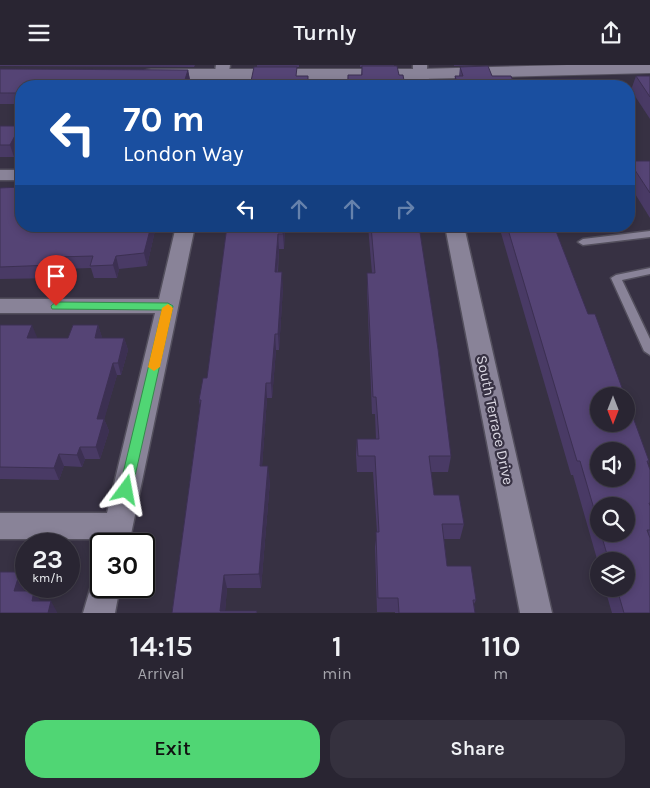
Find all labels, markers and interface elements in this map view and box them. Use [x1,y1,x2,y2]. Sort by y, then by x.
icon: menu [25,19,53,47]
icon: share [597,19,625,47]
text: Turnly [294,20,356,46]
text: 70 m [123,99,205,140]
icon: left [40,100,105,165]
text: London Way [123,141,243,167]
icon: left [232,195,260,223]
icon: ahead [285,195,313,223]
icon: ahead [338,195,366,223]
icon: right [391,195,419,223]
pin [35,255,77,306]
icon: arrive [42,262,70,290]
street label: South Terrace Drive [472,354,518,486]
north arrow [590,387,635,433]
map controls [590,387,635,597]
button: sound [590,442,635,487]
position arrow [99,463,151,515]
button: search [590,497,635,542]
speed limit sign: 30 [90,533,155,598]
text: 23 [32,545,63,574]
button: layers [590,552,635,597]
text: km/h [32,571,63,585]
text: 14:15 [129,628,193,664]
text: 1 [332,628,342,664]
text: 110 [481,628,521,664]
text: Arrival [138,664,185,683]
text: min [322,664,352,683]
text: m [493,664,508,683]
button: Exit [25,720,320,778]
button: Share [330,720,625,778]

